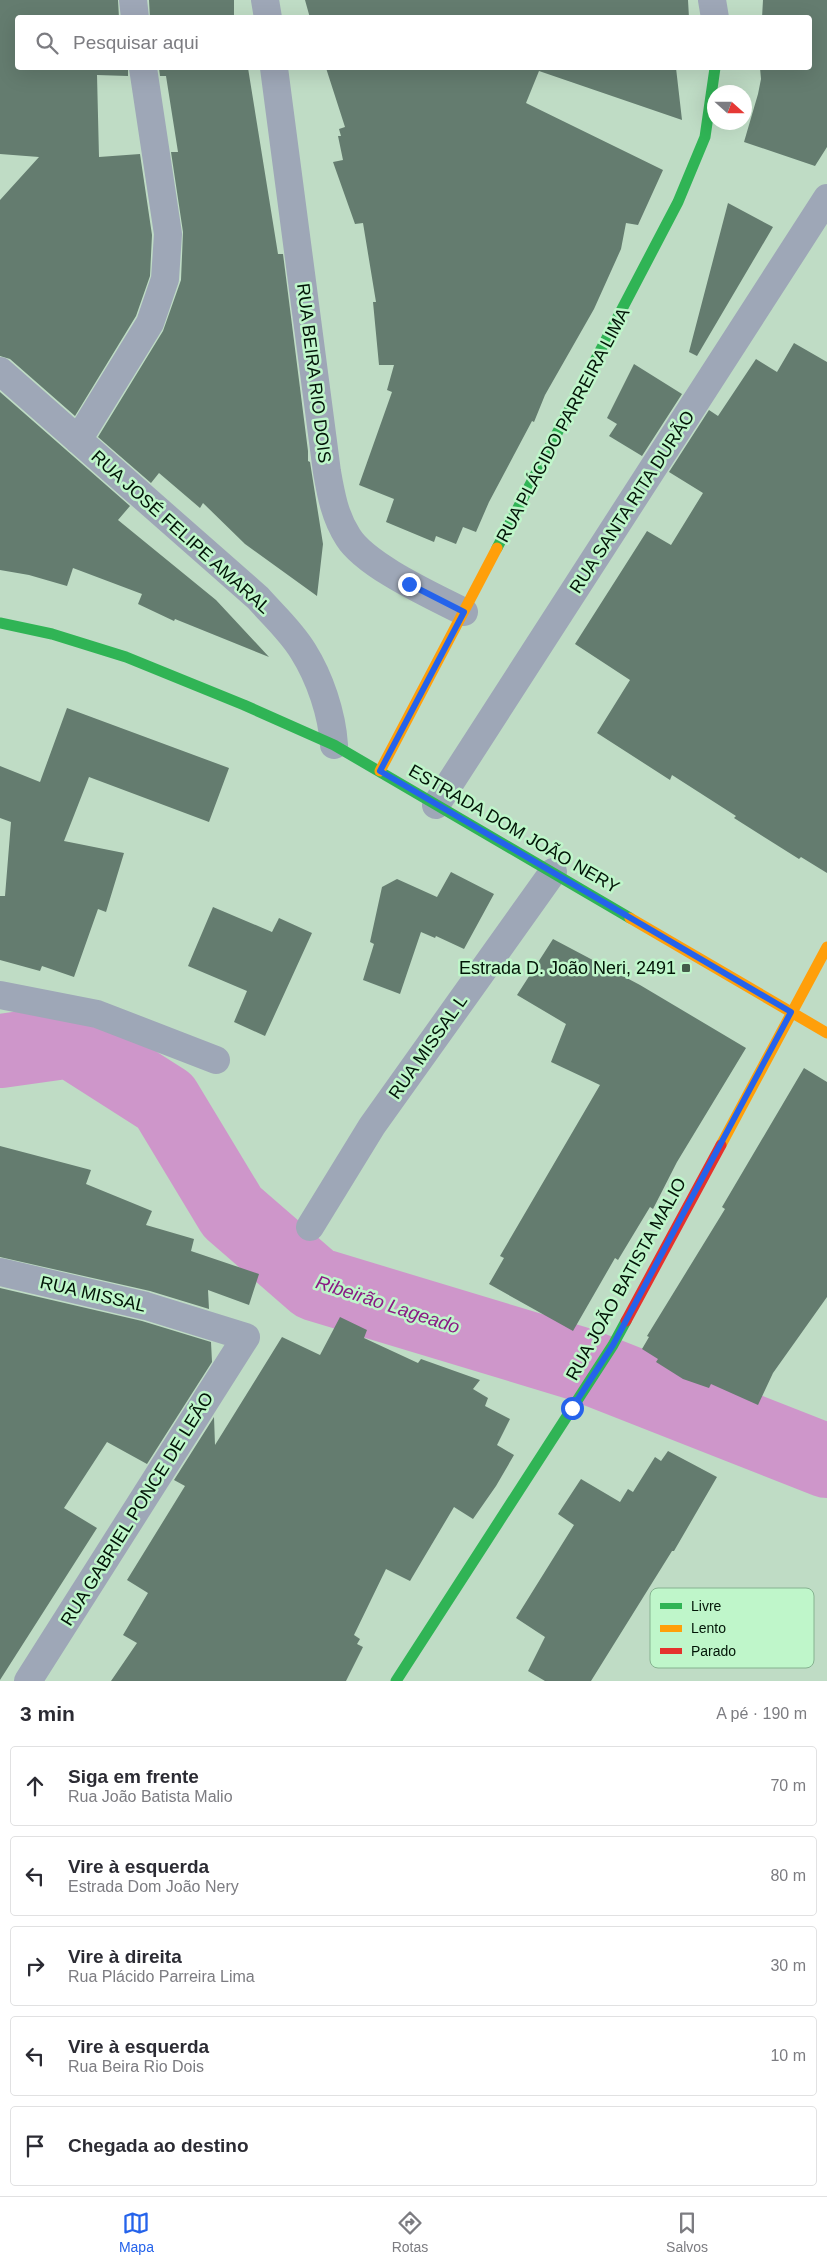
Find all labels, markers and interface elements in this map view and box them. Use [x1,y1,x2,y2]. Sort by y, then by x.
search box [15,15,812,70]
icon: search [33,29,61,57]
text: Pesquisar aqui [73,32,199,53]
north arrow [707,85,752,130]
street label: RUA BEIRA RIO DOIS [293,282,335,464]
street label: RUA PLÁCIDO PARREIRA LIMA [492,304,634,546]
street label: RUA SANTA RITA DURÃO [565,407,698,597]
street label: RUA JOSÉ FELIPE AMARAL [87,446,275,618]
route end [398,573,421,596]
street label: ESTRADA DOM JOÃO NERY [405,760,623,898]
place label: Estrada D. João Neri, 2491 [459,958,676,978]
marker: Estrada D. João Neri, 2491 [680,962,692,974]
street label: RUA MISSAL L [385,991,471,1103]
street label: RUA JOÃO BATISTA MALIO [561,1174,690,1384]
water label: Ribeirão Lageado [313,1271,462,1338]
street label: RUA MISSAL [38,1272,148,1316]
street label: RUA GABRIEL PONCE DE LEÃO [56,1388,217,1629]
route start [561,1397,584,1420]
legend [650,1588,814,1668]
text: Livre [691,1598,722,1614]
text: Lento [691,1620,726,1636]
text: Parado [691,1643,736,1659]
text: 3 min [20,1702,75,1725]
text: A pé · 190 m [716,1705,807,1722]
text: Siga em frente [68,1766,199,1787]
icon: ahead [21,1772,49,1800]
text: 70 m [770,1777,806,1794]
text: Rua João Batista Malio [68,1788,233,1805]
text: Vire à esquerda [68,1856,209,1877]
icon: left [21,1862,49,1890]
text: 80 m [770,1867,806,1884]
text: Estrada Dom João Nery [68,1878,239,1895]
text: Vire à direita [68,1946,182,1967]
icon: right [21,1952,49,1980]
text: 30 m [770,1957,806,1974]
text: Rua Plácido Parreira Lima [68,1968,255,1985]
text: Vire à esquerda [68,2036,209,2057]
icon: left [21,2042,49,2070]
text: 10 m [770,2047,806,2064]
text: Rua Beira Rio Dois [68,2058,204,2075]
icon: arrive [21,2132,49,2160]
text: Chegada ao destino [68,2135,249,2156]
tab: Mapa [119,2209,154,2255]
tab: Rotas [392,2209,428,2255]
tab: Salvos [666,2209,708,2255]

